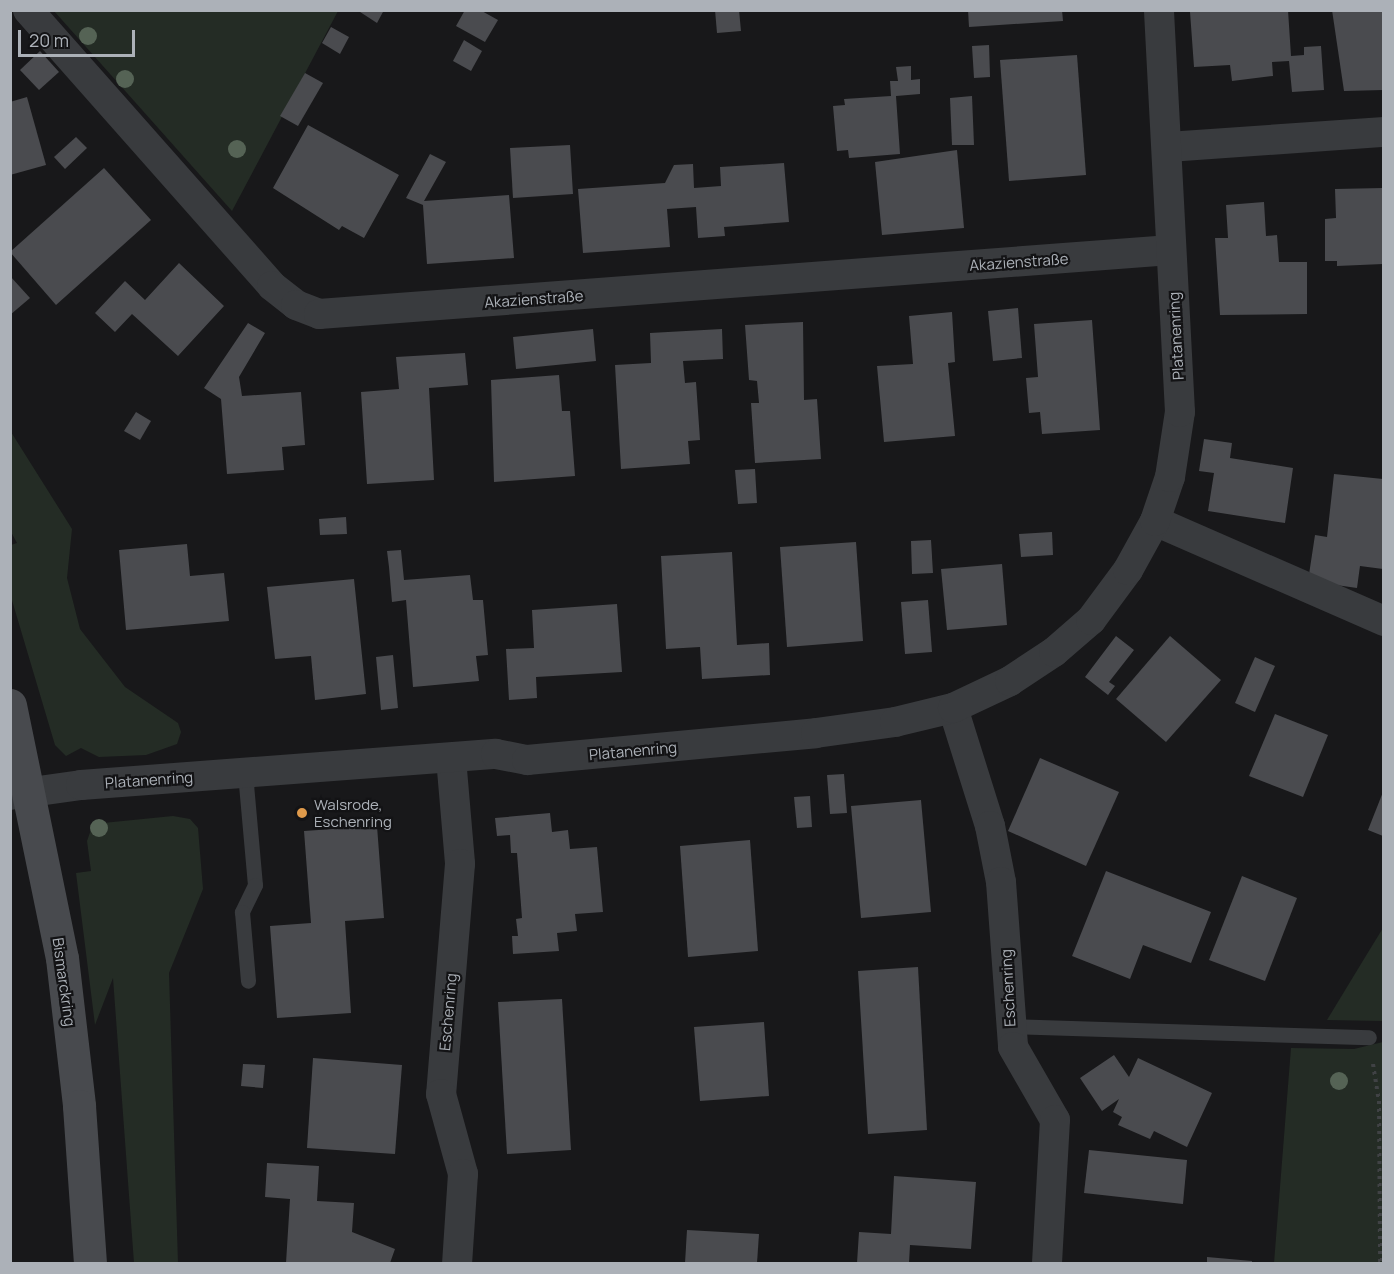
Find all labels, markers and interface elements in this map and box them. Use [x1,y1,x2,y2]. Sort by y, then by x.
scale bar [21,18,138,56]
text: 20 m [29,28,69,52]
street label: Akazienstraße [969,250,1069,274]
street label: Akazienstraße [484,287,584,311]
street label: Platanenring [1165,291,1187,381]
street label: Platanenring [588,738,678,764]
street label: Platanenring [104,768,194,792]
place label: Walsrode, Eschenring [314,795,392,830]
marker: Walsrode, Eschenring [295,806,309,820]
street label: Bismarckring [49,937,79,1027]
street label: Eschenring [997,949,1019,1027]
street label: Eschenring [436,972,460,1052]

